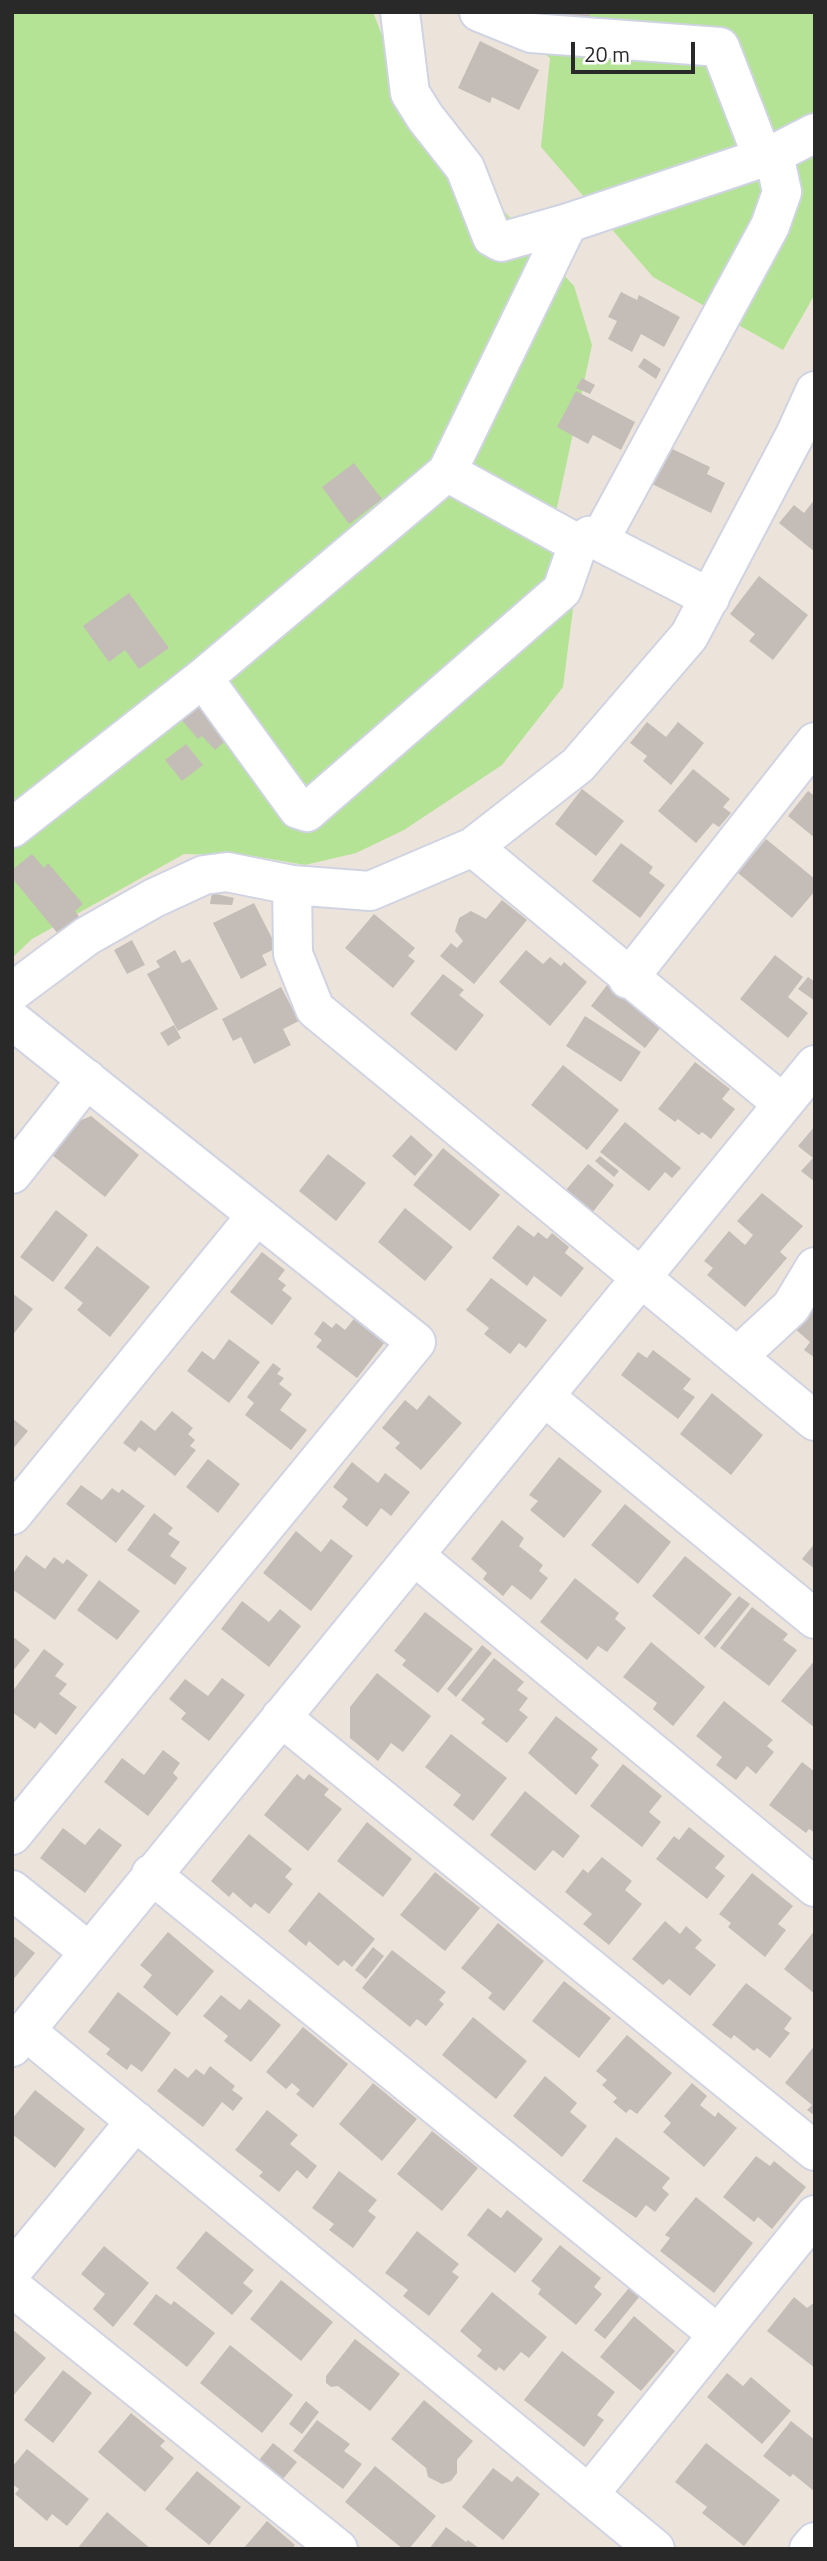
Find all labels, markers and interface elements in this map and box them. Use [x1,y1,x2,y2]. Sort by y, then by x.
scale bar [575,28,699,72]
text: 20 m [584,38,630,70]

